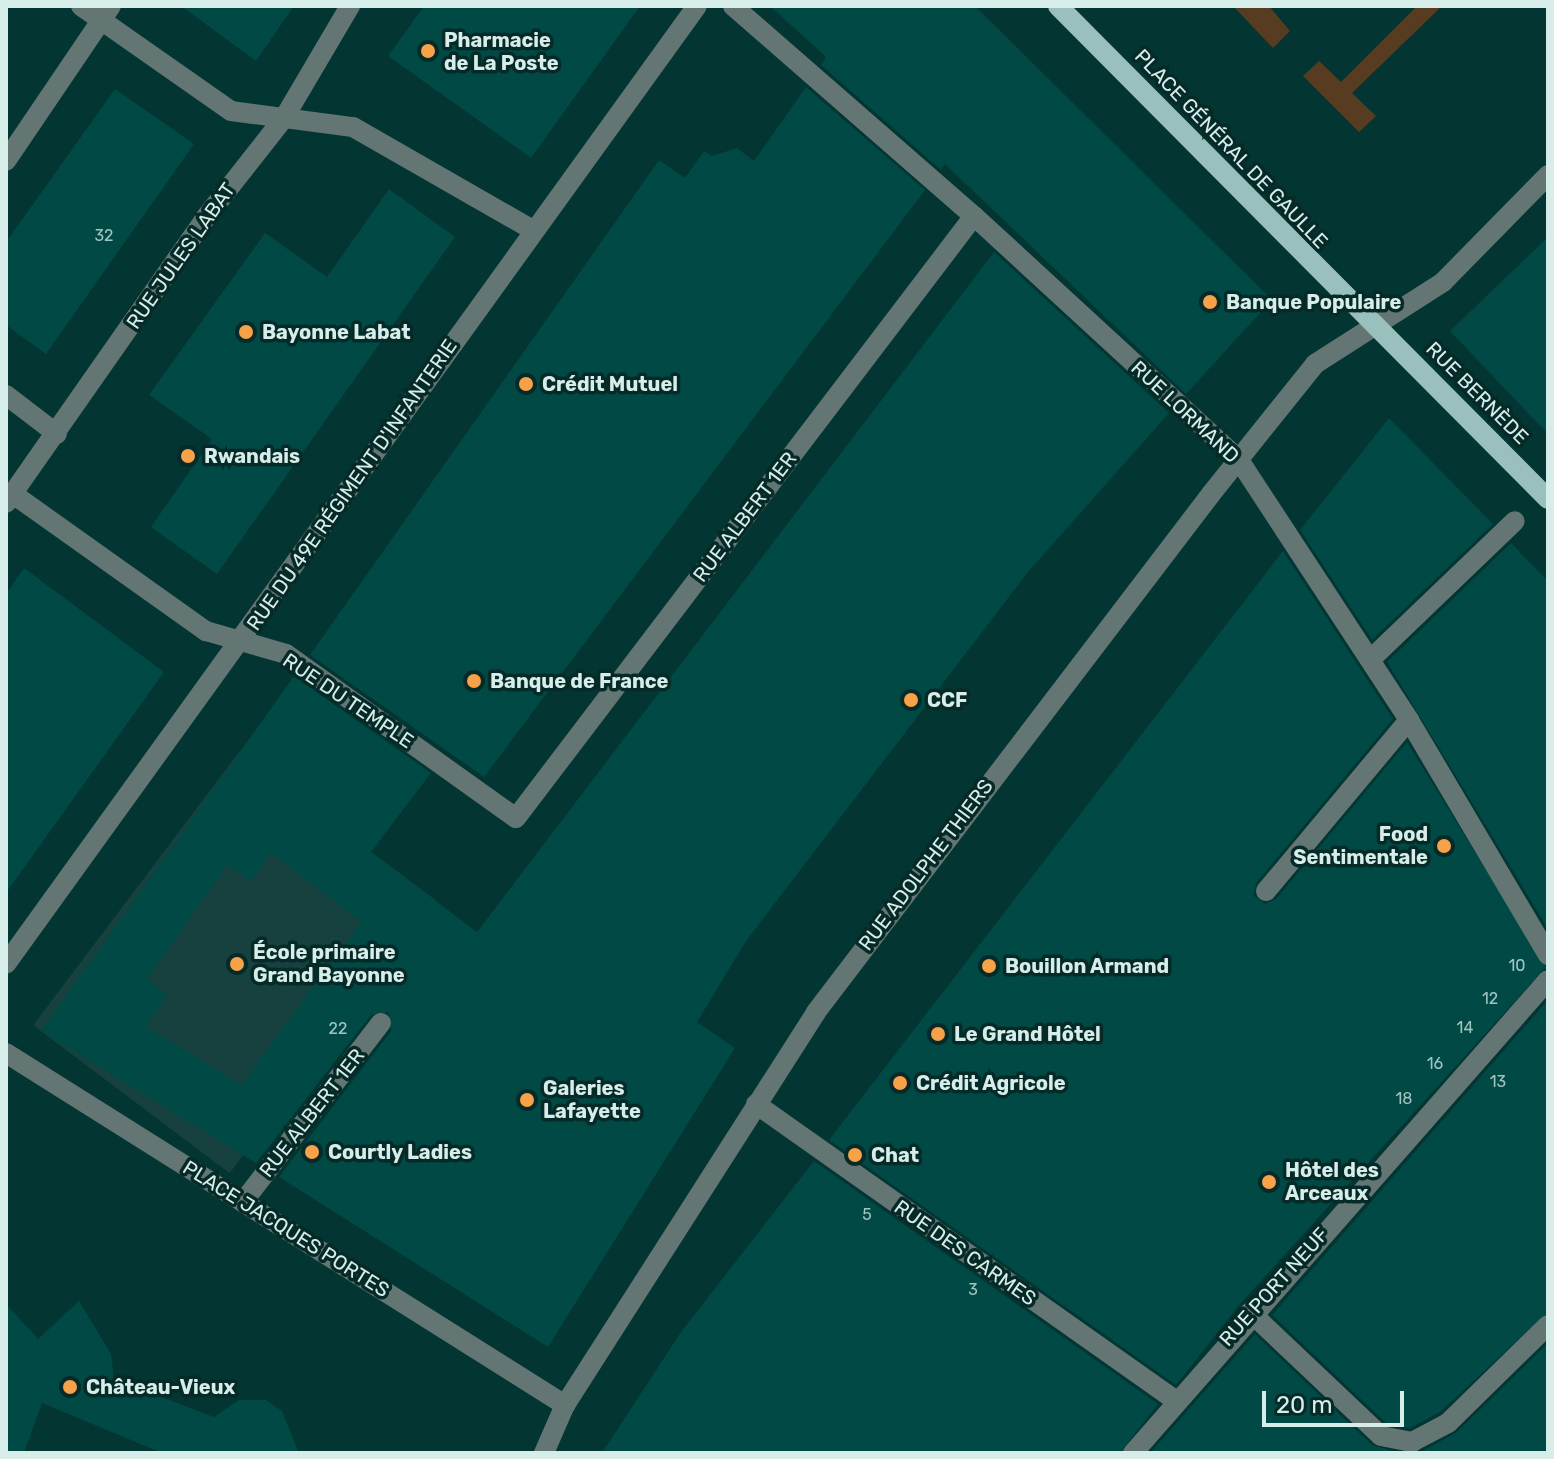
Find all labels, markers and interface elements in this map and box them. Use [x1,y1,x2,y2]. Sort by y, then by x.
place label: Pharmacie de La Poste [444,28,559,75]
marker: Pharmacie de La Poste [419,42,437,60]
street label: PLACE GÉNÉRAL DE GAULLE [1129,44,1333,254]
street label: RUE JULES LABAT [122,178,240,334]
house number: 32 [94,226,114,246]
place label: Banque Populaire [1226,290,1401,314]
marker: Banque Populaire [1201,293,1219,311]
place label: Bayonne Labat [262,320,411,344]
marker: Bayonne Labat [237,323,255,341]
street label: RUE DU 49E RÉGIMENT D'INFANTERIE [242,335,462,635]
street label: RUE BERNÈDE [1421,337,1533,449]
street label: RUE LORMAND [1126,356,1244,468]
place label: Crédit Mutuel [542,372,678,396]
marker: Crédit Mutuel [517,375,535,393]
place label: Rwandais [204,444,300,468]
marker: Rwandais [179,447,197,465]
street label: RUE ALBERT 1ER [688,447,802,587]
street label: RUE DU TEMPLE [278,648,418,754]
place label: Banque de France [490,669,669,693]
marker: Banque de France [465,672,483,690]
place label: CCF [927,688,967,712]
marker: CCF [902,691,920,709]
street label: RUE ADOLPHE THIERS [853,774,999,956]
place label: Food Sentimentale [1293,822,1428,869]
marker: Food Sentimentale [1435,837,1453,855]
place label: École primaire Grand Bayonne [253,940,405,987]
place label: Bouillon Armand [1005,954,1170,978]
marker: École primaire Grand Bayonne [228,955,246,973]
house number: 10 [1508,956,1526,976]
marker: Bouillon Armand [980,957,998,975]
house number: 12 [1482,989,1498,1009]
house number: 14 [1457,1018,1473,1038]
house number: 22 [329,1019,347,1039]
place label: Le Grand Hôtel [954,1022,1101,1046]
marker: Le Grand Hôtel [929,1025,947,1043]
street label: RUE ALBERT 1ER [254,1044,370,1182]
house number: 16 [1427,1054,1443,1074]
place label: Crédit Agricole [916,1071,1066,1095]
house number: 13 [1490,1072,1506,1092]
marker: Crédit Agricole [891,1074,909,1092]
place label: Galeries Lafayette [543,1076,641,1123]
house number: 18 [1395,1089,1413,1109]
marker: Galeries Lafayette [518,1091,536,1109]
place label: Courtly Ladies [328,1140,472,1164]
marker: Courtly Ladies [303,1143,321,1161]
place label: Chat [871,1143,919,1167]
marker: Chat [846,1146,864,1164]
street label: PLACE JACQUES PORTES [178,1156,394,1302]
place label: Hôtel des Arceaux [1285,1158,1379,1205]
marker: Hôtel des Arceaux [1260,1173,1278,1191]
street label: RUE DES CARMES [890,1195,1040,1311]
house number: 5 [862,1205,872,1225]
street label: RUE PORT NEUF [1214,1223,1334,1351]
house number: 3 [968,1280,978,1300]
place label: Château-Vieux [86,1375,235,1399]
scale bar [1266,1375,1408,1425]
marker: Château-Vieux [61,1378,79,1396]
text: 20 m [1276,1391,1333,1419]

